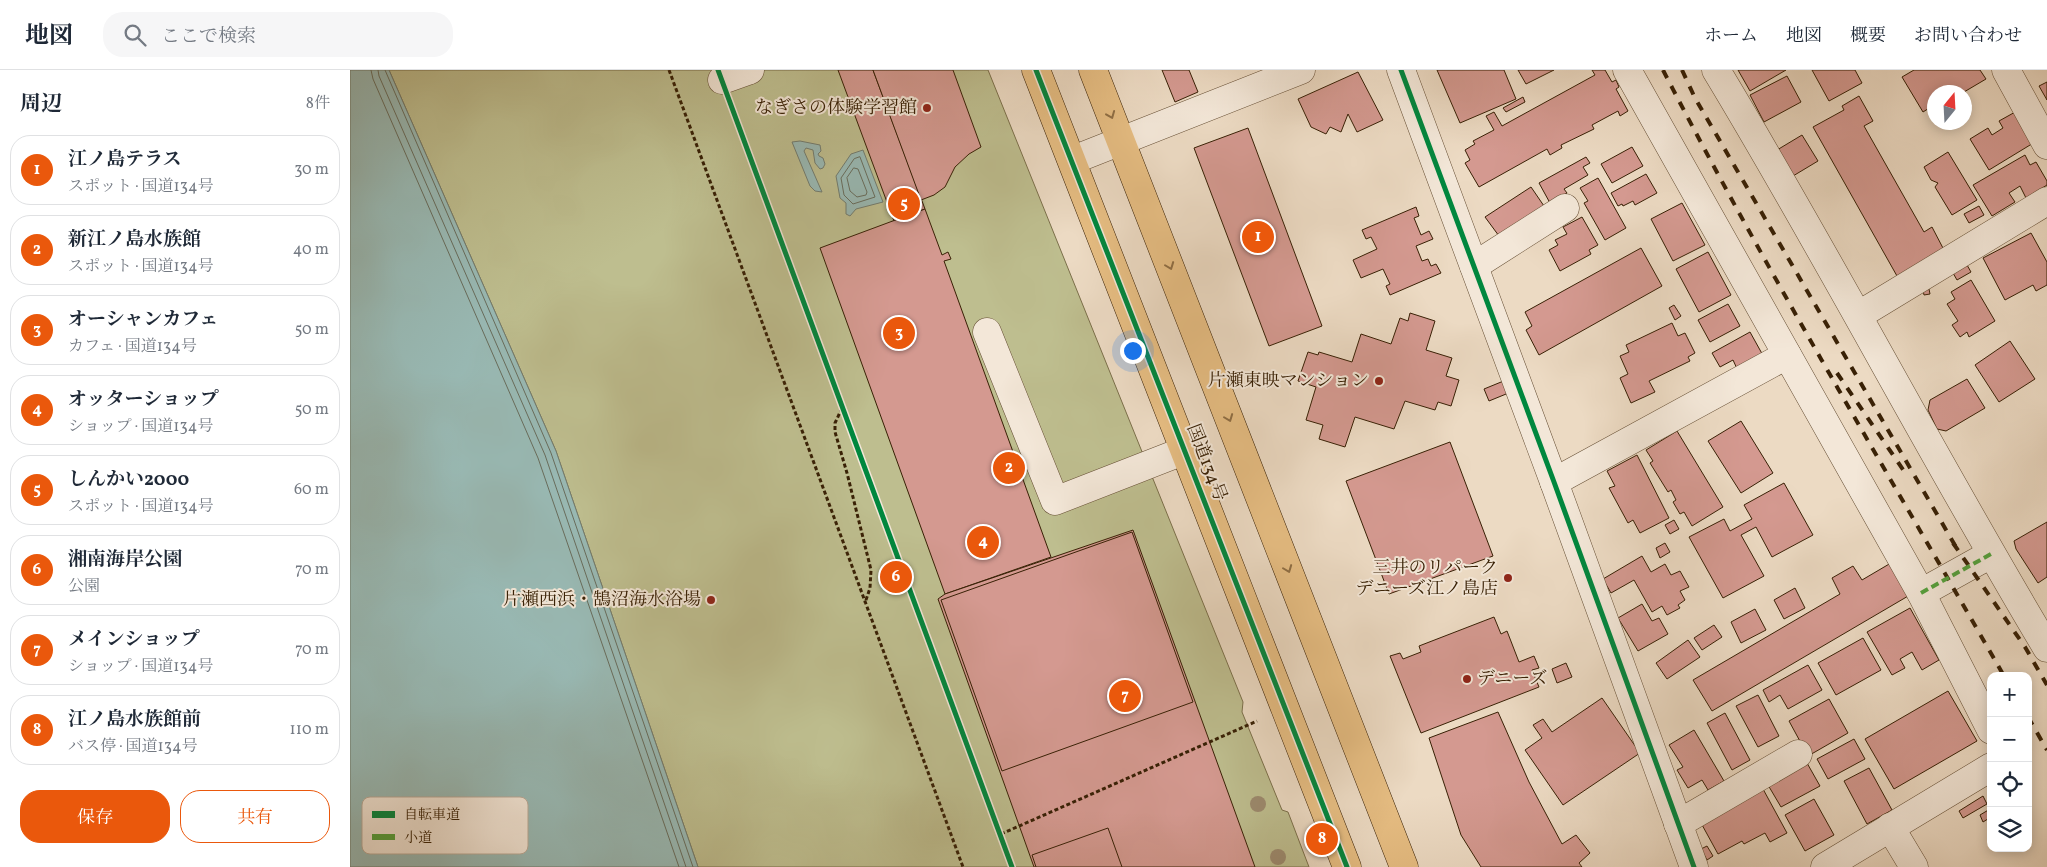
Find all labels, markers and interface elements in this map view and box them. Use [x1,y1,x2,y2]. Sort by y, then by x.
search box [103,12,453,57]
text: 地図 [25,20,73,54]
icon: search [121,21,149,49]
text: ここで検索 [161,24,256,50]
text: ホーム [1704,24,1758,49]
text: 地図 [1786,24,1822,49]
text: 概要 [1850,24,1886,49]
text: お問い合わせ [1914,24,2022,49]
north arrow [1927,85,1972,130]
text: 周辺 [20,90,62,119]
text: 8件 [306,93,330,115]
place label: なぎさの体験学習館 [755,96,917,121]
marker: なぎさの体験学習館 [921,102,933,114]
one-way arrow [1105,110,1115,119]
text: 江ノ島テラス [68,147,181,173]
text: 1 [34,159,40,181]
text: 30 m [294,159,329,181]
text: スポット · 国道134号 [68,176,214,198]
pin: 5 [888,185,920,223]
pin: 1 [1242,218,1274,256]
text: 新江ノ島水族館 [68,227,201,253]
text: 2 [33,239,41,261]
text: 40 m [293,239,329,261]
text: スポット · 国道134号 [68,256,214,278]
one-way arrow [1165,262,1175,270]
text: オーシャンカフェ [68,307,218,333]
pin: 3 [883,314,915,352]
text: 3 [33,319,41,341]
text: 50 m [295,319,329,341]
text: カフェ · 国道134号 [68,336,197,358]
your location [1120,338,1146,364]
place label: 片瀬東映マンション [1208,369,1369,394]
marker: 片瀬東映マンション [1373,375,1385,387]
text: オッターショップ [68,387,219,413]
text: 4 [32,399,42,421]
text: 50 m [295,399,329,421]
one-way arrow [1223,413,1233,422]
text: ショップ · 国道134号 [68,416,213,438]
street label: 国道134号 [1180,421,1232,505]
pin: 2 [993,449,1025,487]
text: しんかい2000 [68,467,189,493]
text: 5 [33,479,41,501]
text: 60 m [294,479,329,501]
text: スポット · 国道134号 [68,496,214,518]
pin: 4 [967,523,999,561]
text: 湘南海岸公園 [68,547,182,573]
place label: 三井のリパーク デニーズ江ノ島店 [1356,556,1498,602]
pin: 6 [880,558,912,596]
text: 6 [33,559,41,581]
text: 70 m [295,559,329,581]
one-way arrow [1282,565,1292,573]
marker: 三井のリパーク デニーズ江ノ島店 [1502,572,1514,584]
text: 公園 [68,576,100,598]
place label: 片瀬西浜・鵠沼海水浴場 [503,588,701,613]
marker: 片瀬西浜・鵠沼海水浴場 [705,594,717,606]
text: メインショップ [68,627,200,653]
text: 7 [33,639,41,661]
text: 70 m [295,639,329,661]
text: ショップ · 国道134号 [68,656,213,678]
place label: デニーズ [1477,667,1547,692]
map controls [1987,672,2032,852]
button: + [1987,672,2032,717]
marker: デニーズ [1461,673,1473,685]
pin: 7 [1109,677,1141,715]
text: 江ノ島水族館前 [68,707,201,733]
button: − [1987,717,2032,762]
text: 8 [33,719,41,741]
text: 110 m [290,719,329,741]
text: バス停 · 国道134号 [68,736,198,758]
button: locate [1987,762,2032,807]
button: 保存 [20,790,170,843]
button: 共有 [180,790,330,843]
legend [362,797,528,854]
text: 自転車道 [404,806,460,825]
button: layers [1987,807,2032,852]
pin: 8 [1306,820,1338,858]
text: 小道 [404,829,432,848]

